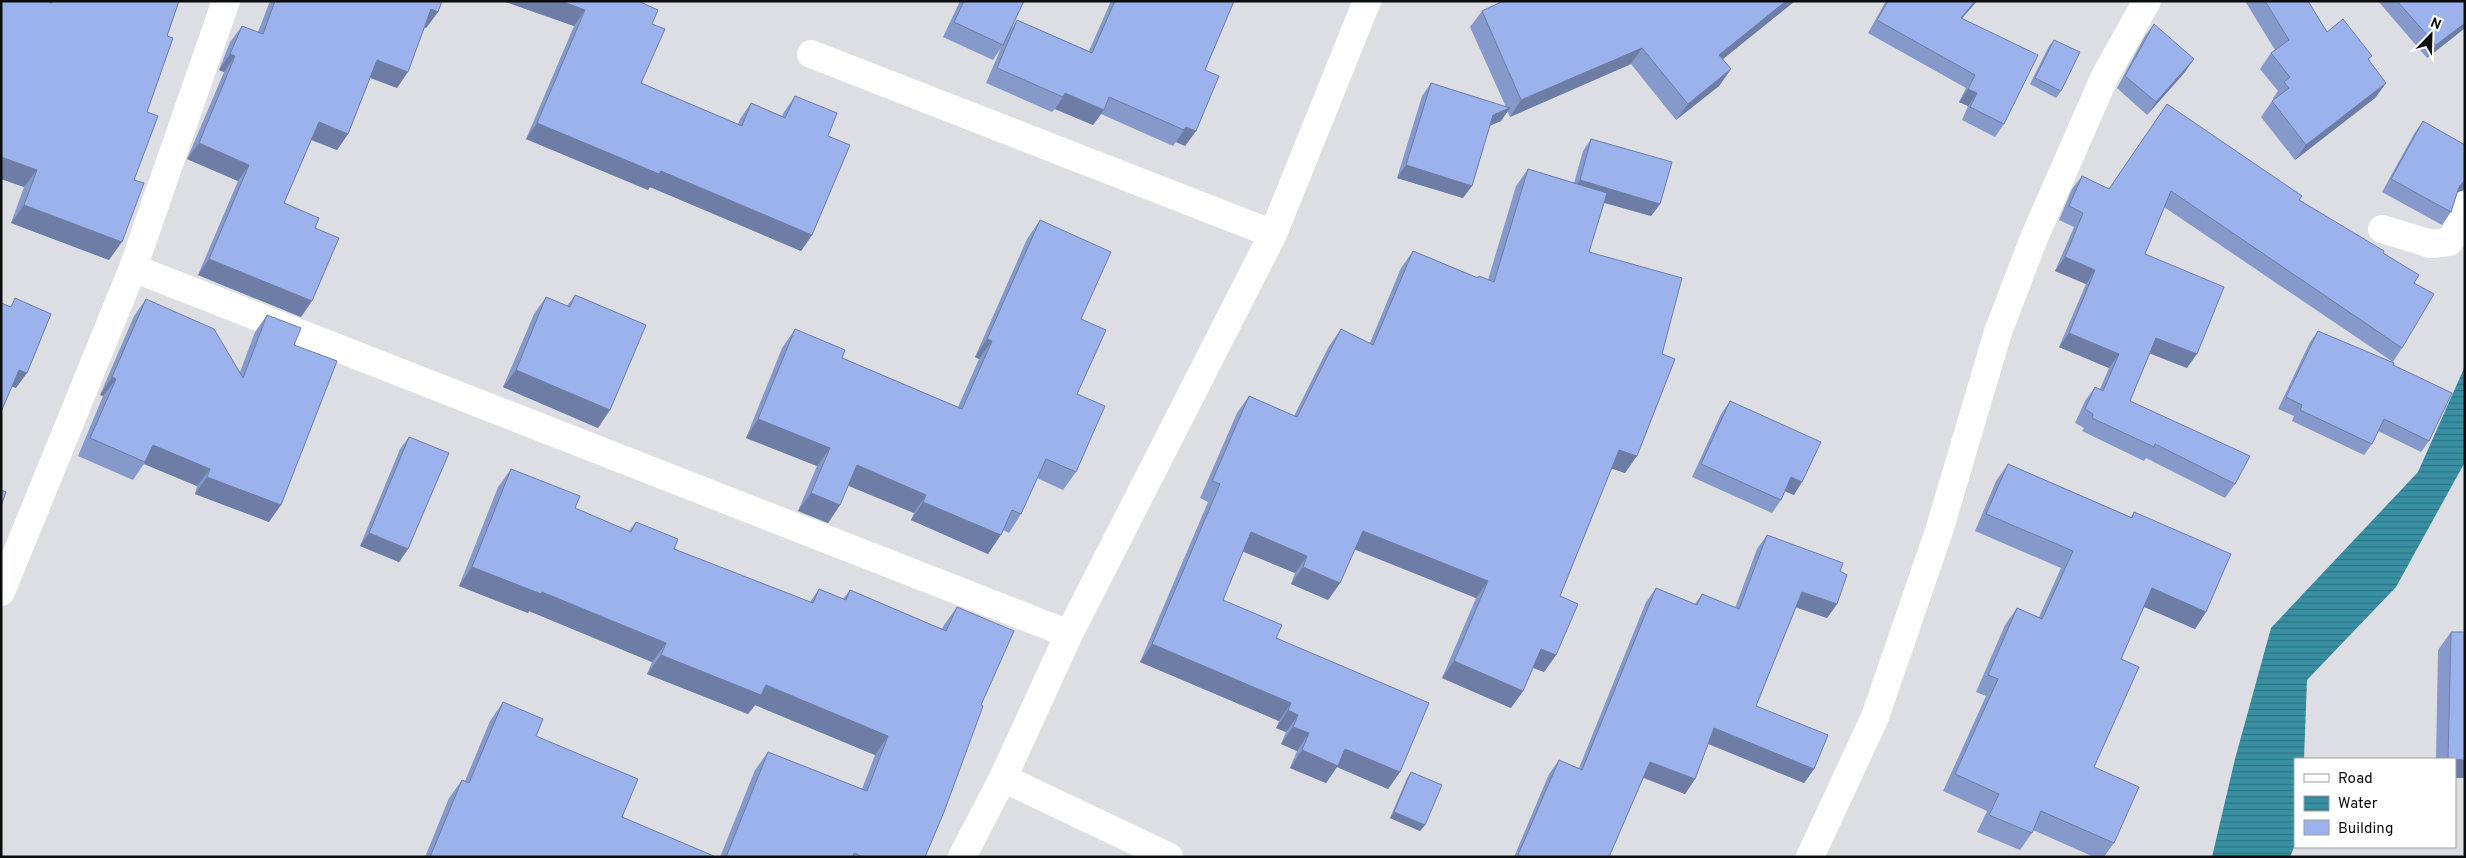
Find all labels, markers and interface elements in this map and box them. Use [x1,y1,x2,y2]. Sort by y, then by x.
north arrow [2406,10,2456,60]
text: N [2428,15,2443,34]
legend [2294,758,2456,848]
text: Road [2338,770,2373,789]
text: Water [2338,795,2378,814]
text: Building [2338,820,2393,839]

